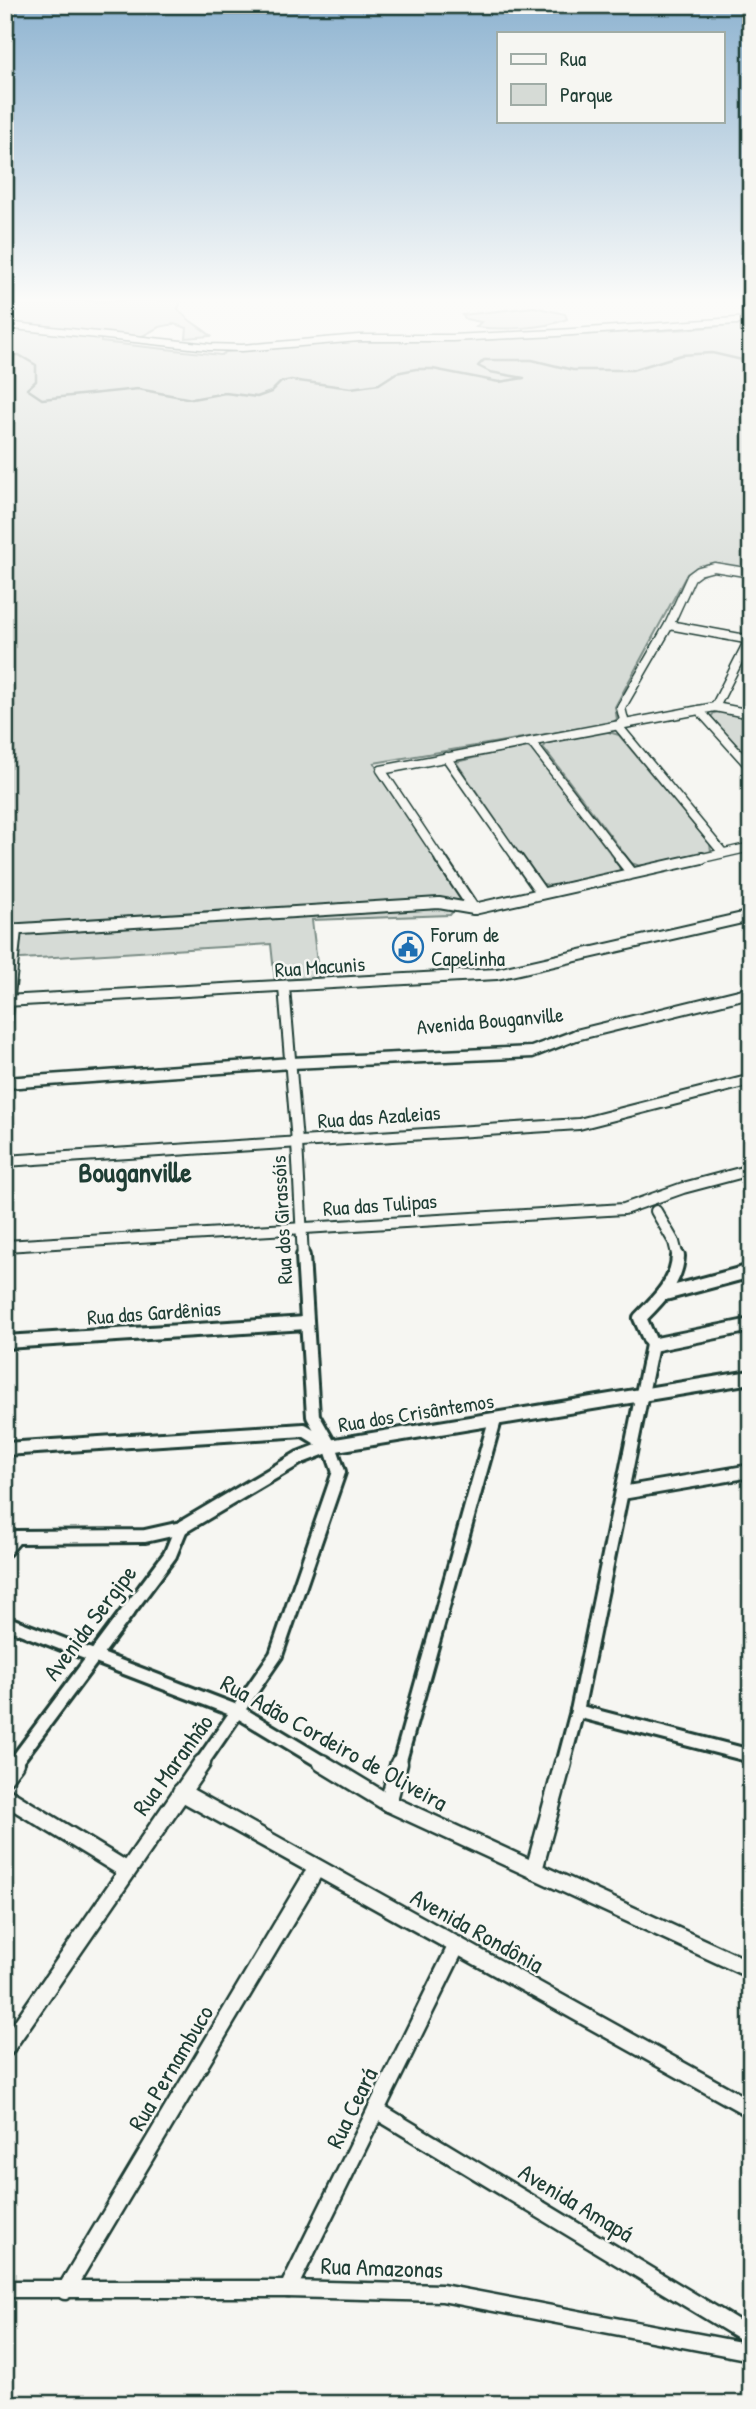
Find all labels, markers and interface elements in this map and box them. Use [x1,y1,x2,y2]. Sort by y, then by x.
legend [497,32,724,122]
text: Rua [560,44,586,73]
text: Parque [560,80,613,109]
place label: Forum de Capelinha [430,920,505,973]
public building icon: Forum de Capelinha [391,930,425,964]
street label: Rua Macunis [274,949,366,984]
street label: Avenida Bouganville [415,1000,565,1041]
street label: Rua das Azaleias [317,1098,441,1135]
district label: Bouganville [78,1153,193,1192]
street label: Rua dos Girassóis [264,1155,299,1285]
street label: Rua das Tulipas [322,1186,438,1223]
street label: Rua das Gardênias [86,1293,222,1332]
street label: Rua dos Crisântemos [336,1386,496,1439]
street label: Avenida Sergipe [35,1558,143,1687]
street label: Rua Adão Cordeiro de Oliveira [215,1666,454,1818]
street label: Rua Maranhão [125,1707,220,1821]
street label: Avenida Rondônia [405,1880,550,1980]
street label: Rua Pernambuco [120,1999,220,2136]
street label: Rua Ceará [318,2062,384,2153]
street label: Avenida Amapá [513,2155,640,2249]
street label: Rua Amazonas [320,2249,444,2285]

